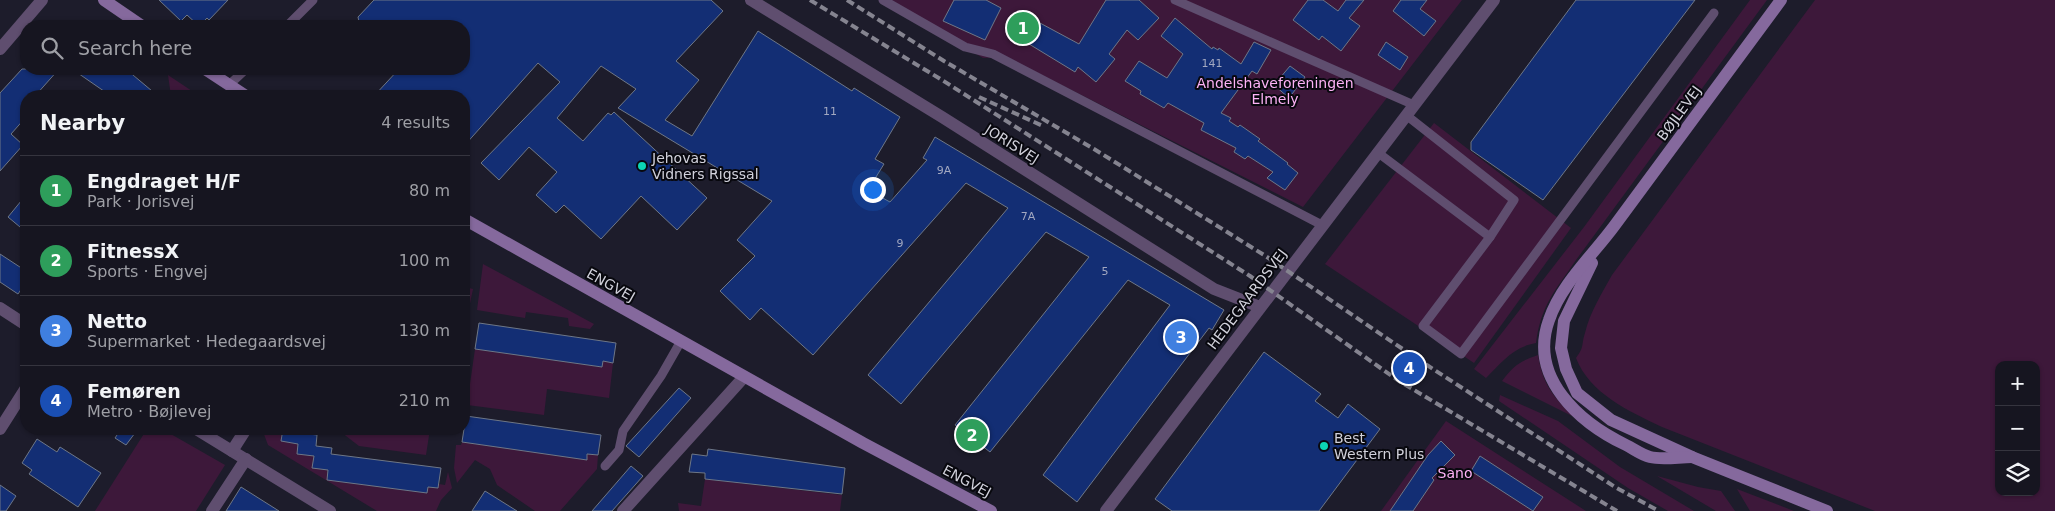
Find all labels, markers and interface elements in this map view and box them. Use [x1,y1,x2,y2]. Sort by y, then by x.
pin: 1 [1007,9,1039,47]
search box [20,20,470,75]
icon: search [38,34,66,62]
text: Search here [78,37,192,59]
house number: 141 [1202,57,1223,70]
park label: Andelshaveforeningen Elmely [1196,75,1354,107]
street label: BØJLEVEJ [1654,82,1704,144]
house number: 11 [823,105,837,118]
text: Nearby [40,111,125,135]
text: 4 results [381,113,450,132]
street label: JORISVEJ [981,121,1042,167]
place label: Jehovas Vidners Rigssal [651,150,759,182]
marker: Jehovas Vidners Rigssal [636,160,648,172]
house number: 9A [937,164,952,177]
text: Engdraget H/F [87,170,241,192]
your location [860,177,886,203]
text: 1 [50,181,62,200]
text: 80 m [409,181,450,200]
text: Park · Jorisvej [87,192,194,211]
house number: 7A [1021,210,1036,223]
house number: 9 [897,237,904,250]
text: FitnessX [87,240,179,262]
street label: HEDEGAARDSVEJ [1204,246,1290,352]
text: 2 [50,251,62,270]
text: 100 m [399,251,450,270]
text: Sports · Engvej [87,262,208,281]
street label: ENGVEJ [584,265,638,305]
house number: 5 [1102,265,1109,278]
text: Netto [87,310,147,332]
pin: 3 [1165,318,1197,356]
text: 3 [50,321,62,340]
text: 130 m [399,321,450,340]
text: Supermarket · Hedegaardsvej [87,332,326,351]
pin: 4 [1393,349,1425,387]
map controls [1995,361,2040,496]
button: + [1995,361,2040,406]
text: Femøren [87,380,181,402]
text: 4 [50,391,62,410]
text: 210 m [399,391,450,410]
text: Metro · Bøjlevej [87,402,211,421]
button: − [1995,406,2040,451]
pin: 2 [956,416,988,454]
place label: Best Western Plus [1334,430,1424,462]
marker: Best Western Plus [1318,440,1330,452]
button: layers [1995,451,2040,496]
street label: ENGVEJ [940,462,994,500]
park label: Sano [1438,465,1472,481]

